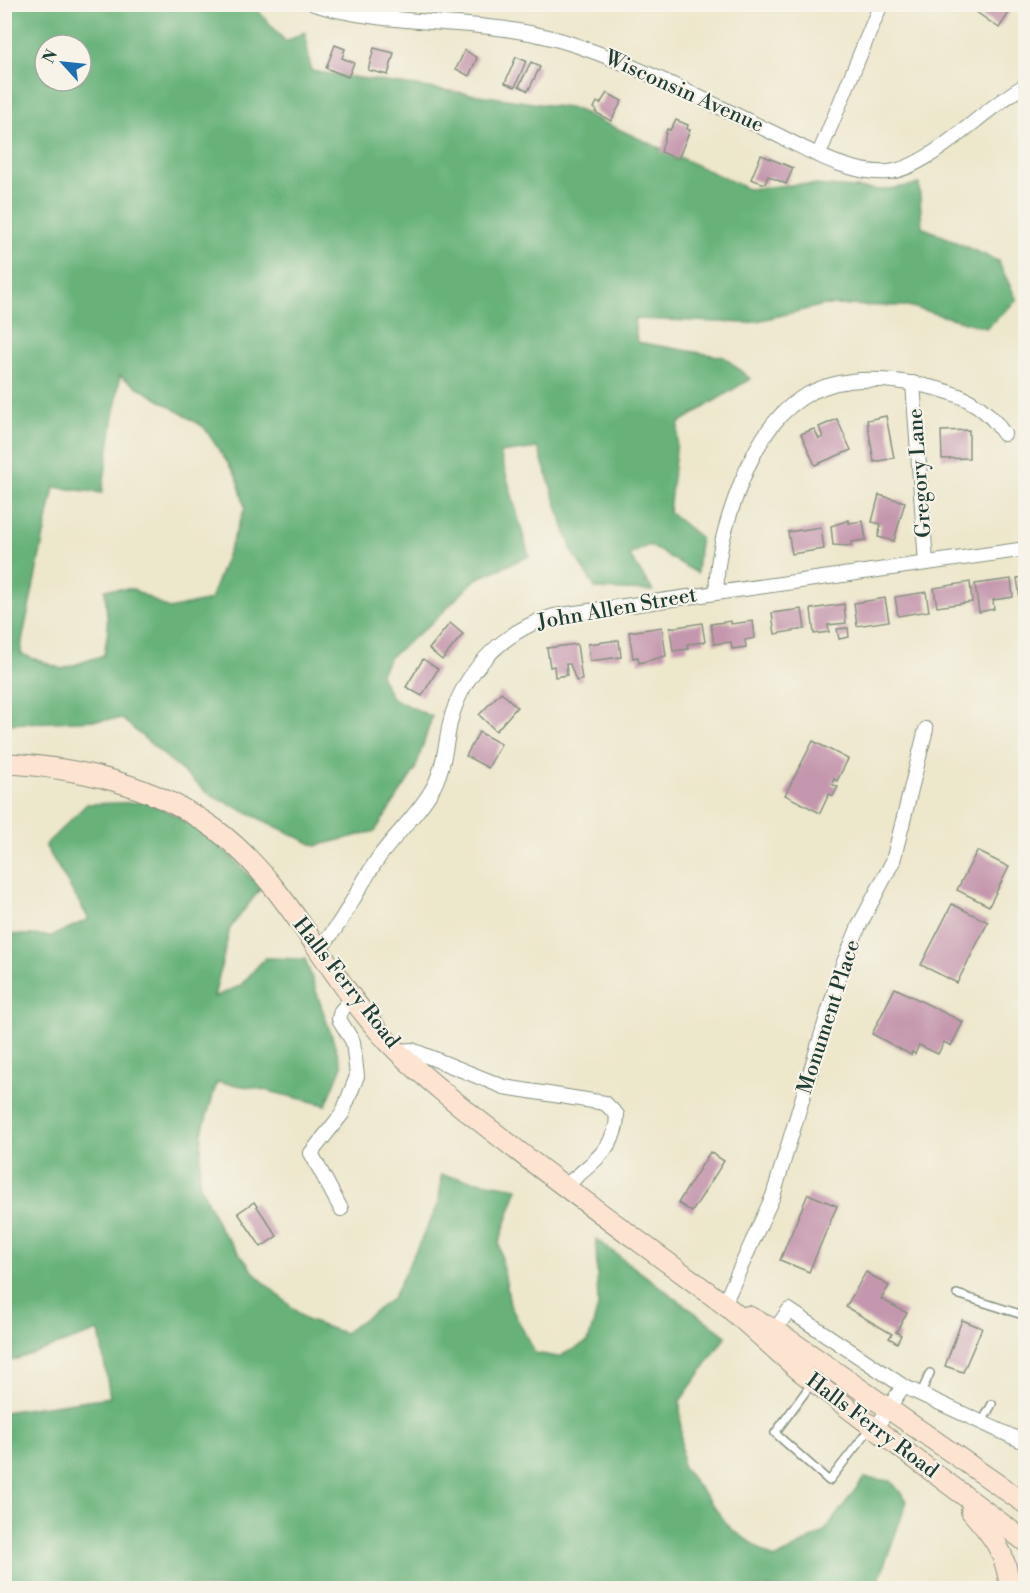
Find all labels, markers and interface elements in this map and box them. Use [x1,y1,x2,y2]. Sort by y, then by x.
north arrow [33,33,93,93]
street label: Wisconsin Avenue [599,45,768,139]
text: N [39,46,62,67]
street label: Gregory Lane [903,407,937,539]
street label: John Allen Street [534,582,699,636]
street label: Halls Ferry Road [287,912,405,1054]
street label: Monument Place [792,937,866,1097]
street label: Halls Ferry Road [801,1368,943,1484]

